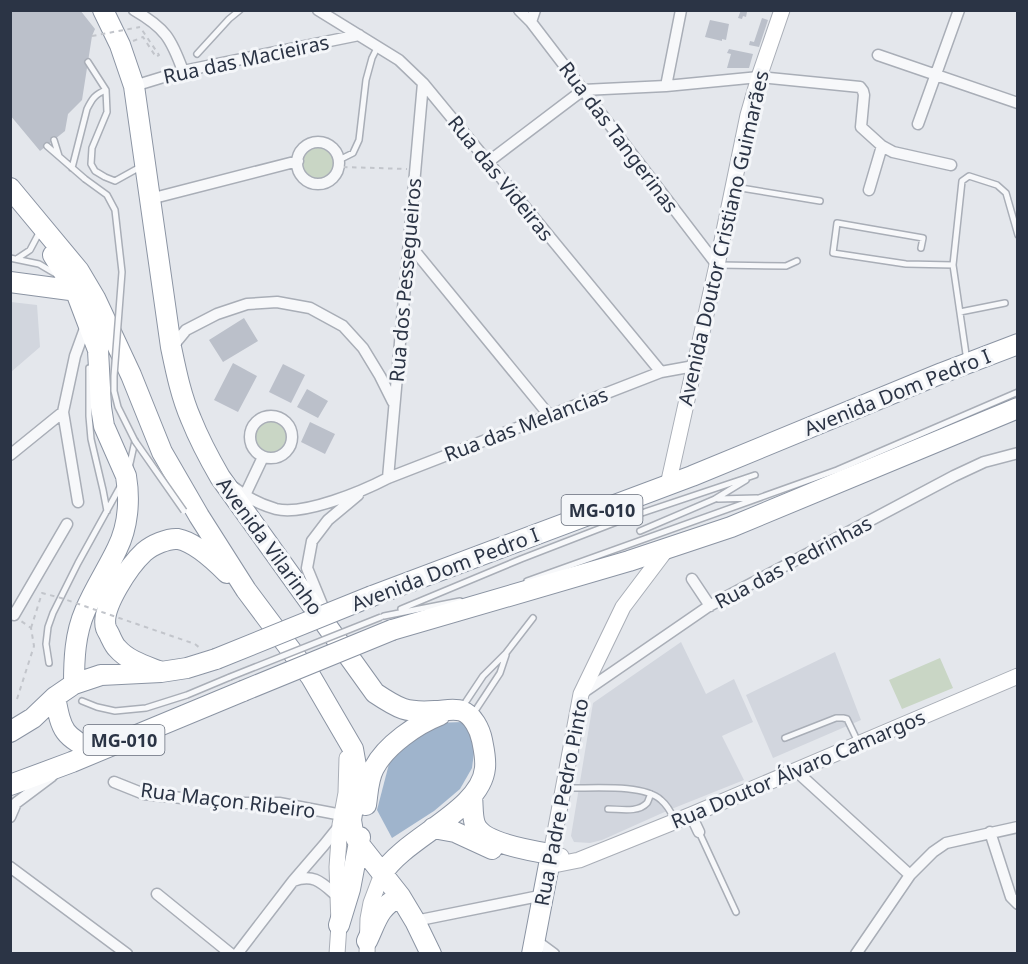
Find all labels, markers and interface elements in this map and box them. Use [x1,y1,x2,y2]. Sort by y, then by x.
street label: Rua das Macieiras [161,28,331,90]
street label: Rua das Tangerinas [553,56,685,218]
street label: Avenida Doutor Cristiano Guimarães [671,68,775,408]
street label: Rua das Videiras [442,110,560,246]
street label: Rua dos Pessegueiros [383,177,427,383]
street label: Avenida Dom Pedro I [800,342,994,442]
street label: Rua das Melancias [440,380,612,468]
street label: Avenida Vilarinho [211,472,329,620]
road number: MG-010 [562,495,642,525]
street label: Rua das Pedrinhas [710,509,876,615]
street label: Avenida Dom Pedro I [347,521,543,617]
street label: Rua Padre Pedro Pinto [528,696,594,908]
street label: Rua Doutor Álvaro Camargos [667,703,929,835]
road number: MG-010 [84,725,164,755]
street label: Rua Maçon Ribeiro [139,776,317,824]

